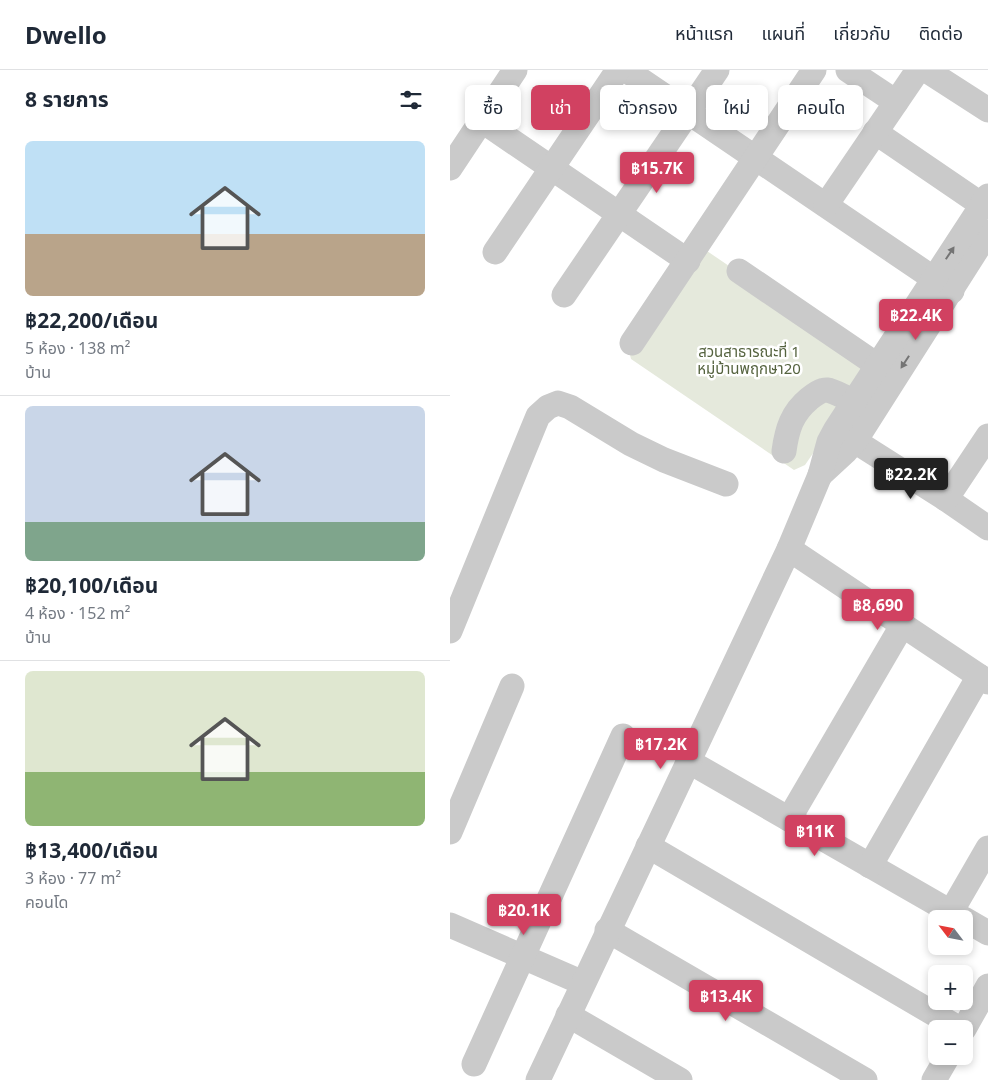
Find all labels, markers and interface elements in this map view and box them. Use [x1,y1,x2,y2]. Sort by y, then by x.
text: Dwello [25,18,107,51]
text: หน้าแรก [675,21,733,45]
text: แผนที่ [761,21,805,45]
text: เกี่ยวกับ [833,21,891,45]
text: ติดต่อ [919,21,963,45]
text: 8 รายการ [25,85,109,113]
chip: ซื้อ [465,85,521,130]
chip: เช่า [531,85,590,130]
chip: ตัวกรอง [600,85,696,130]
chip: ใหม่ [706,85,768,130]
chip: คอนโด [778,85,863,130]
icon: filters [397,86,425,114]
pin: ฿15.7K [616,152,698,194]
text: ฿15.7K [631,157,683,179]
icon: home [180,173,270,263]
one-way arrow [945,246,955,260]
pin: ฿22.4K [875,298,957,341]
text: ฿22.4K [890,304,942,326]
text: ฿22,200/เดือน [25,306,158,334]
text: 5 ห้อง · 138 m² [25,337,130,359]
park label: สวนสาธารณะที่ 1 หมู่บ้านพฤกษา20 [697,341,801,378]
one-way arrow [901,355,910,369]
text: บ้าน [25,361,51,383]
icon: home [180,439,270,529]
pin: ฿22.2K [870,458,952,500]
text: ฿22.2K [885,463,937,485]
text: ฿20,100/เดือน [25,571,158,599]
pin: ฿8,690 [837,588,919,631]
text: ฿8,690 [853,594,903,616]
text: 4 ห้อง · 152 m² [25,602,130,624]
text: บ้าน [25,626,51,648]
icon: home [180,704,270,794]
pin: ฿17.2K [620,728,702,770]
text: ฿17.2K [635,733,687,755]
pin: ฿11K [785,814,845,857]
text: ฿11K [796,820,834,842]
text: ฿13,400/เดือน [25,836,158,864]
text: 3 ห้อง · 77 m² [25,867,121,889]
text: คอนโด [25,891,68,913]
pin: ฿20.1K [483,894,565,936]
text: ฿20.1K [498,899,550,921]
north arrow [928,910,972,955]
map controls [928,910,973,1065]
button: + [928,965,973,1010]
pin: ฿13.4K [685,980,767,1022]
text: ฿13.4K [700,985,752,1007]
button: − [928,1020,973,1065]

